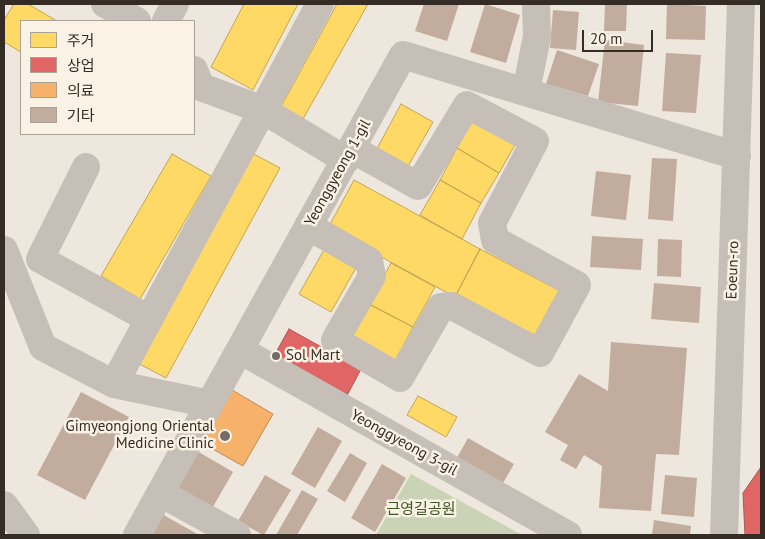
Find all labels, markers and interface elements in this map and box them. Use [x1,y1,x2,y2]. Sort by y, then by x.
legend [20,20,195,135]
scale bar [585,20,656,52]
text: 20 m [590,29,623,48]
text: 주거 [67,31,95,50]
text: 상업 [67,56,95,75]
text: 의료 [67,81,95,100]
text: 기타 [67,106,95,125]
street label: Yeonggyeong 1-gil [301,116,375,230]
street label: Eoeun-ro [723,240,743,300]
place label: Sol Mart [286,347,340,365]
marker: Sol Mart [270,350,282,362]
street label: Yeonggyeong 3-gil [347,406,461,480]
place label: Gimyeongjong Oriental Medicine Clinic [66,418,214,453]
marker: Gimyeongjong Oriental Medicine Clinic [218,429,232,443]
park label: 근영길공원 [387,501,455,519]

